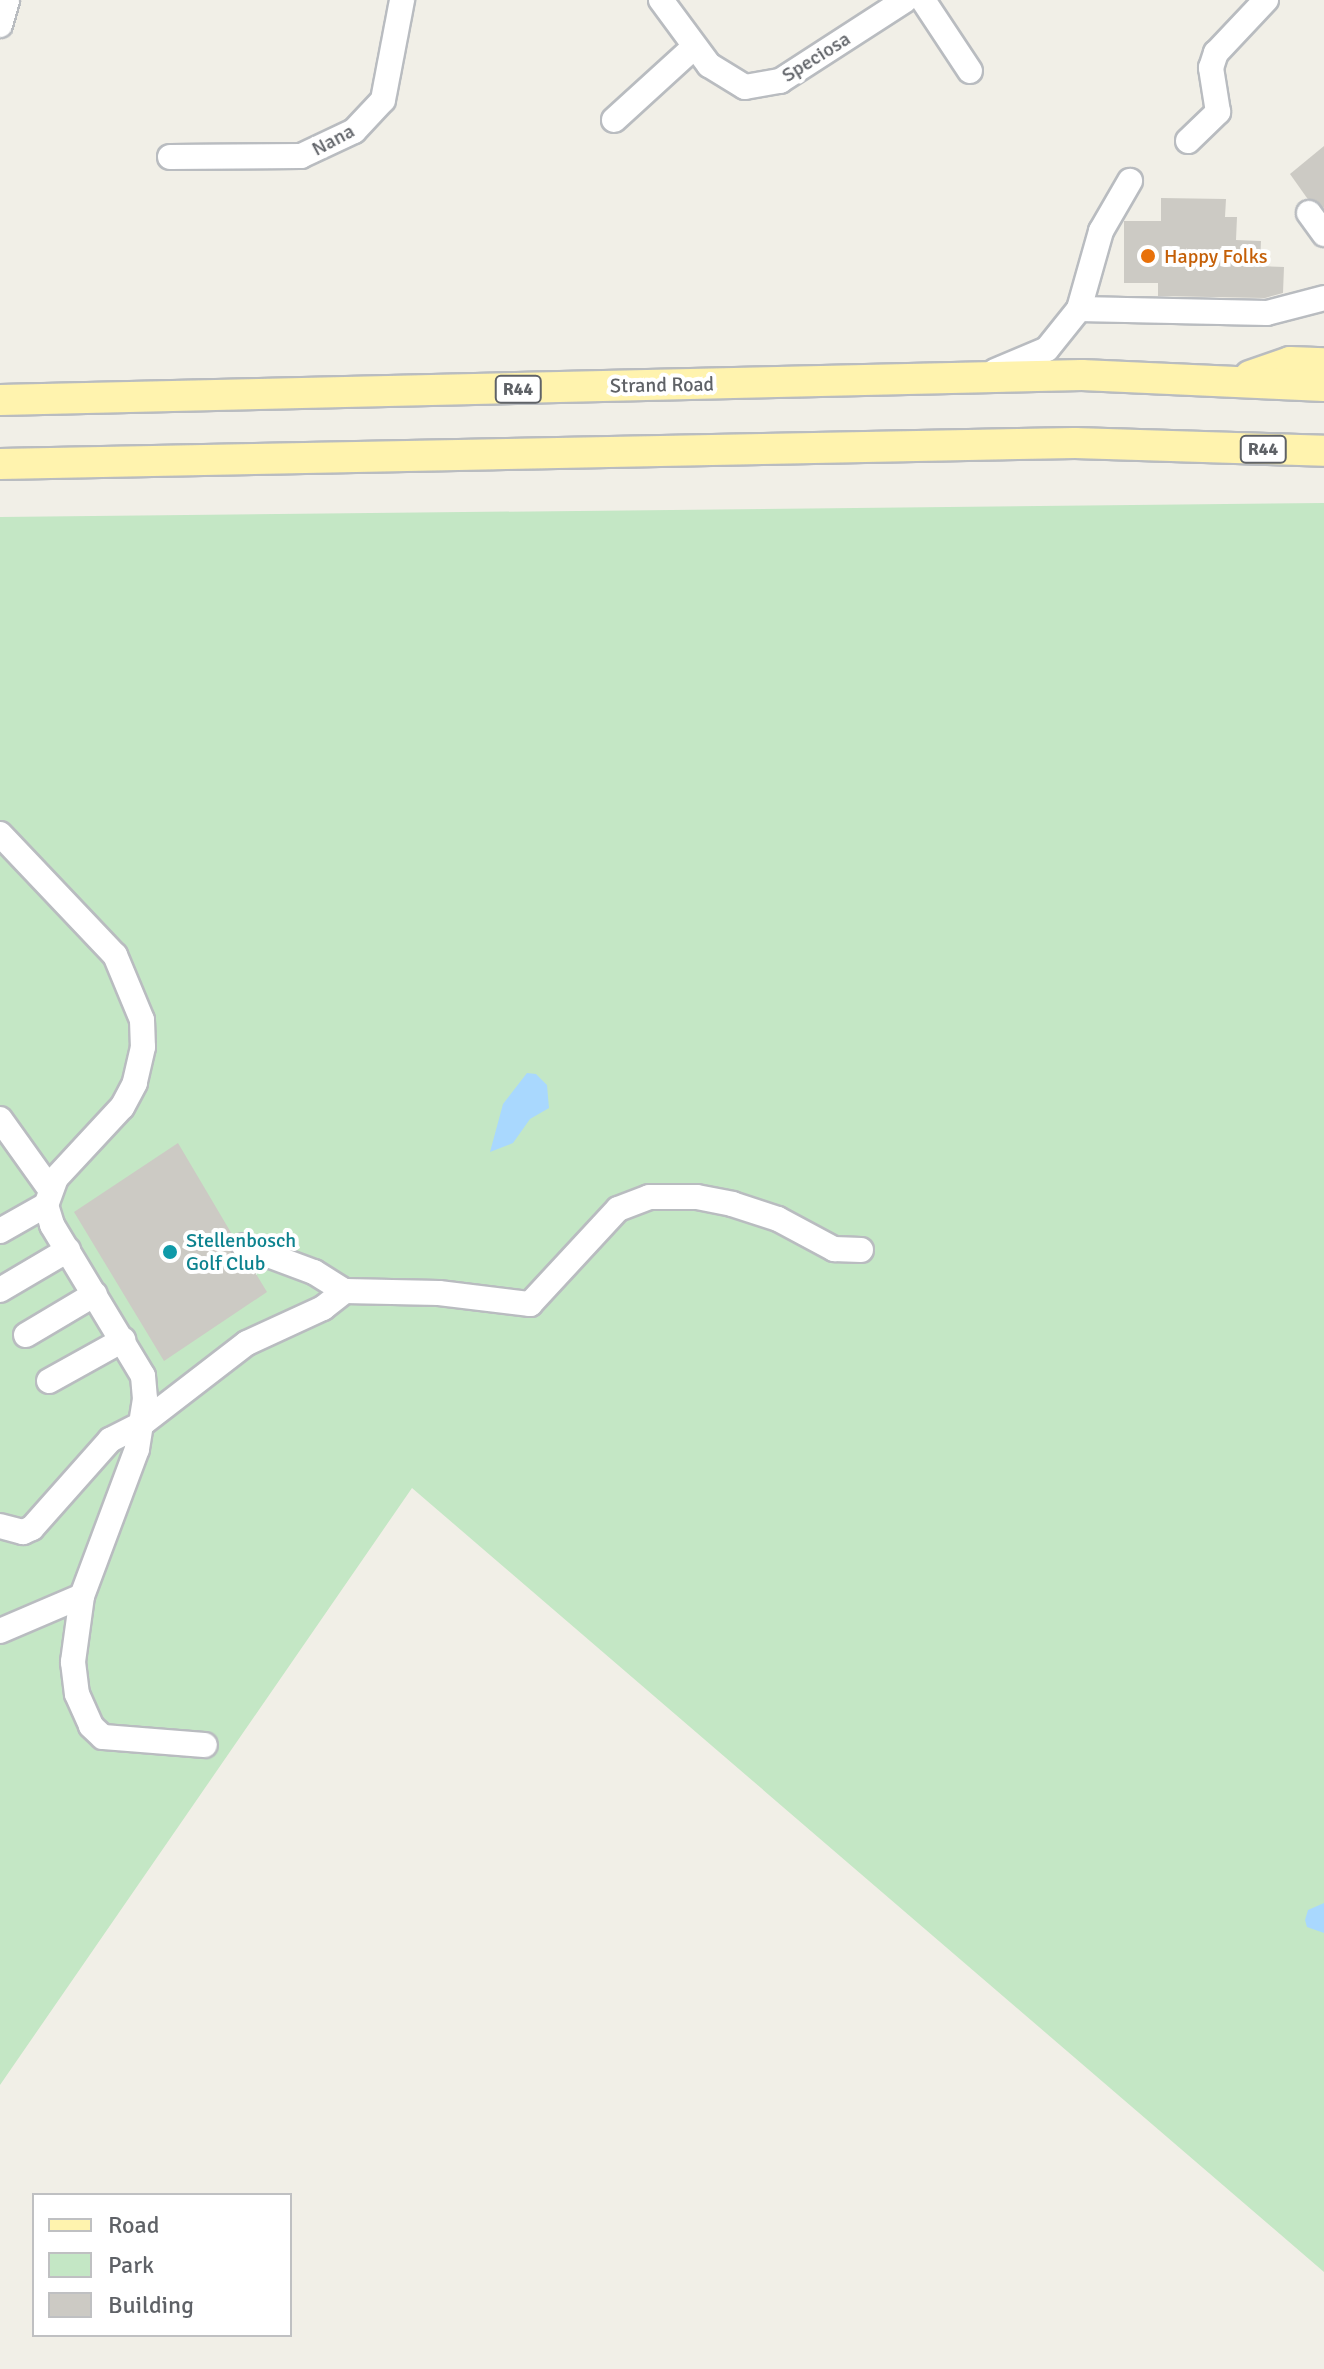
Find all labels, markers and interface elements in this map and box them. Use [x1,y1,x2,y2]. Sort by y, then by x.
street label: Speciosa [777,27,855,87]
street label: Nana [308,119,358,161]
place label: Happy Folks [1164,244,1267,268]
marker: Happy Folks [1139,247,1157,265]
street label: Strand Road [610,372,714,398]
road number: R44 [494,375,542,403]
road number: R44 [1239,435,1287,463]
place label: Stellenbosch Golf Club [186,1228,296,1275]
marker: Stellenbosch Golf Club [161,1243,179,1261]
legend [32,2193,292,2337]
text: Road [108,2210,159,2240]
text: Park [108,2250,154,2280]
text: Building [108,2290,194,2320]

